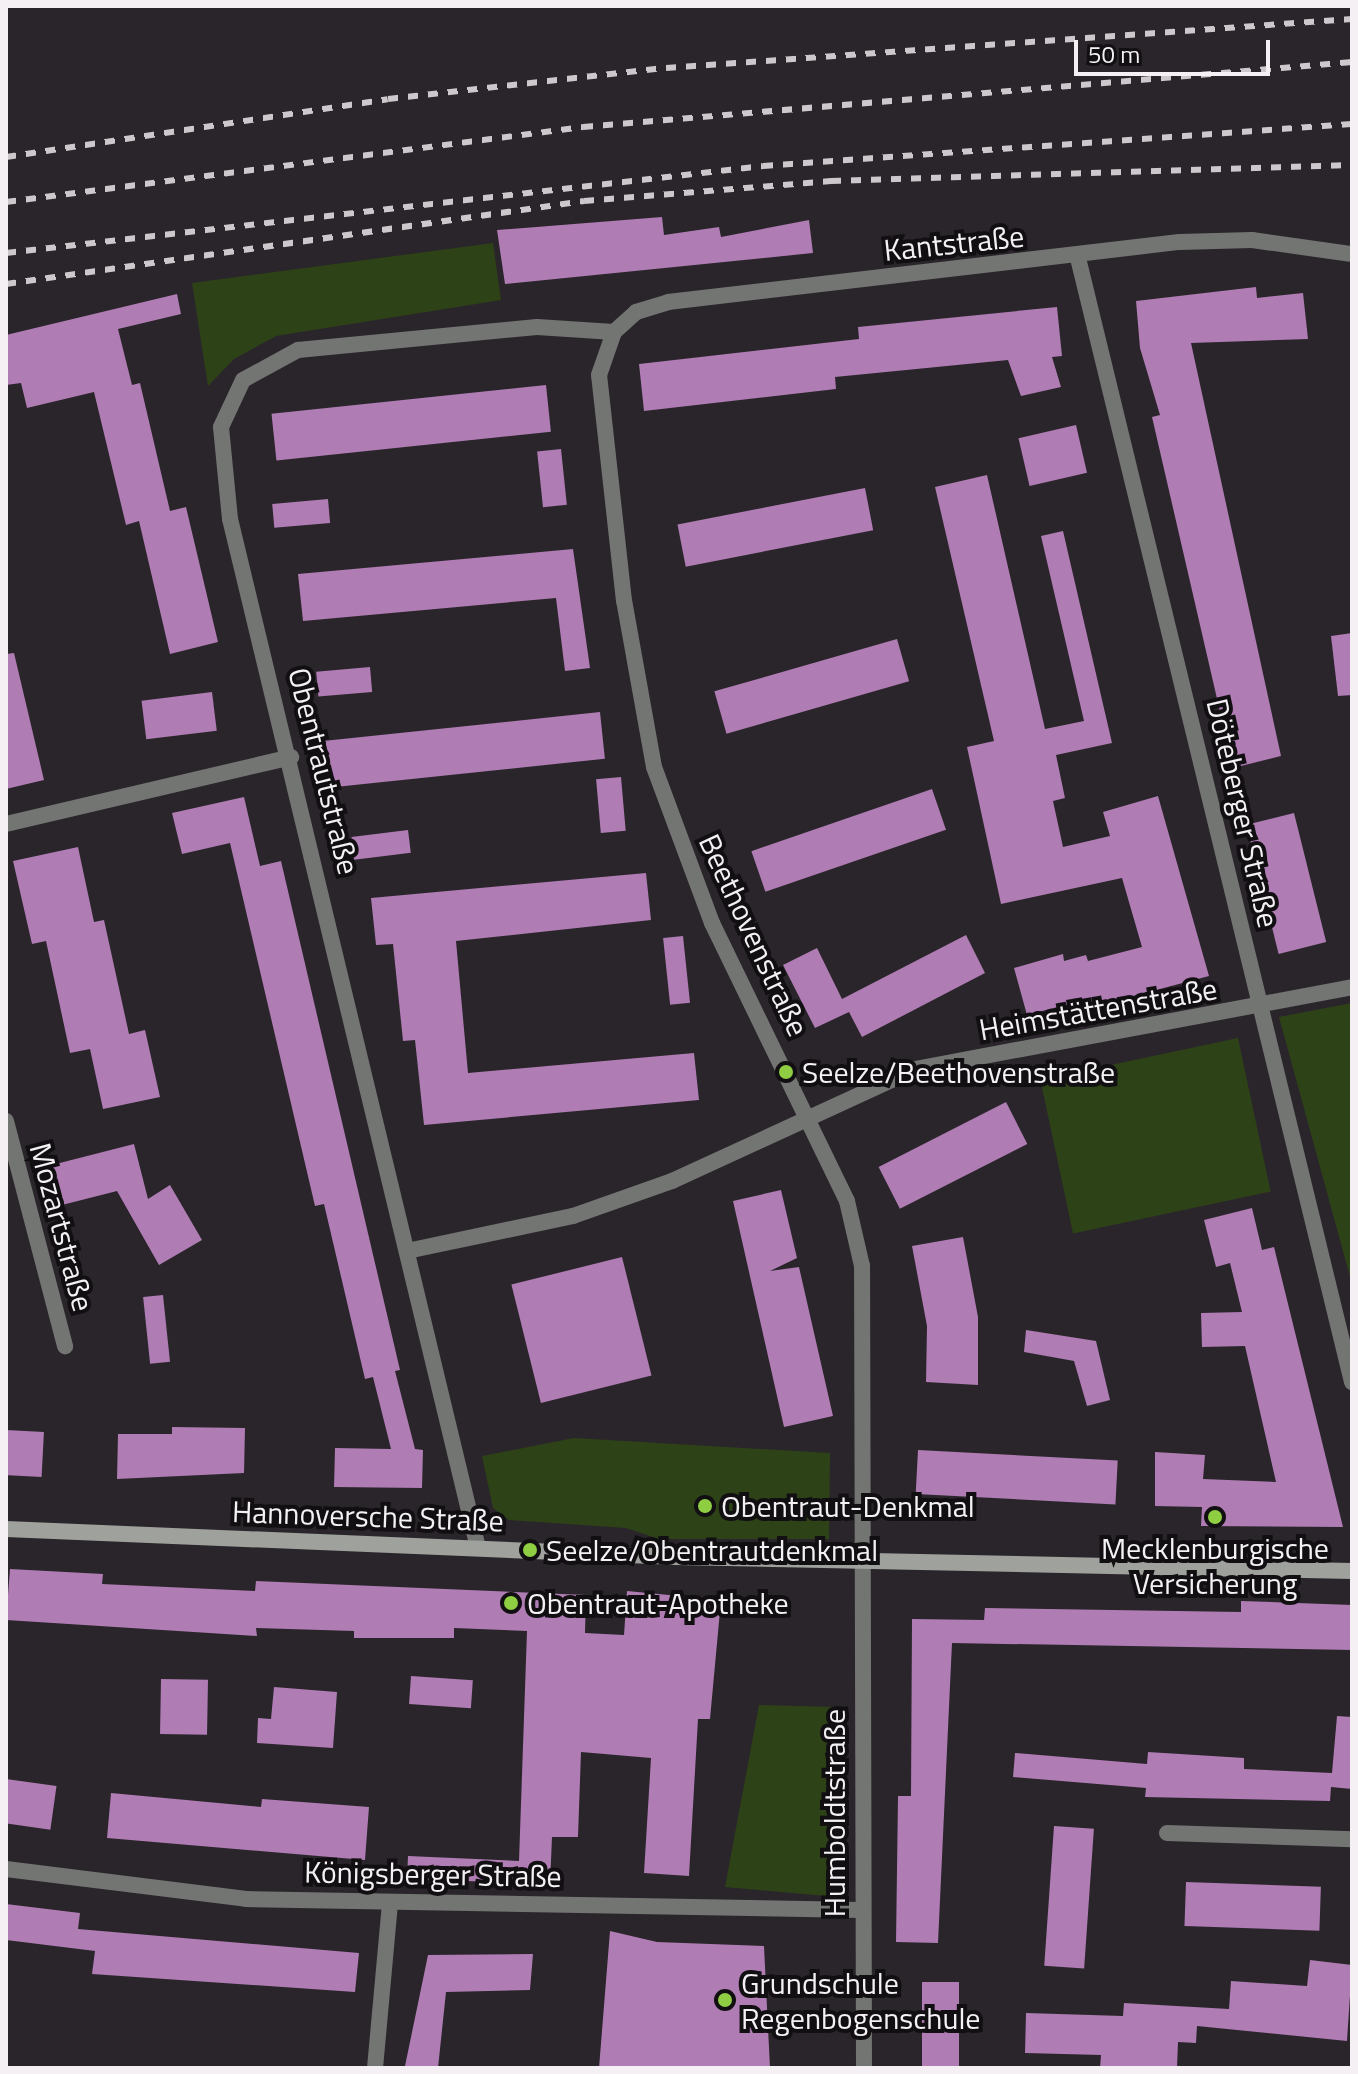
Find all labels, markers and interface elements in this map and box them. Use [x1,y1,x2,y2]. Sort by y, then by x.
scale bar [1078,24,1274,74]
text: 50 m [1088,36,1140,72]
street label: Kantstraße [882,218,1026,268]
street label: Obentrautstraße [281,664,367,878]
street label: Döteberger Straße [1199,695,1287,931]
street label: Beethovenstraße [691,828,817,1042]
street label: Heimstättenstraße [976,970,1220,1048]
place label: Seelze/Beethovenstraße [802,1054,1115,1090]
marker: Seelze/Beethovenstraße [777,1063,795,1081]
street label: Mozartstraße [22,1139,102,1315]
place label: Obentraut-Denkmal [721,1488,975,1524]
street label: Hannoversche Straße [231,1493,505,1539]
marker: Obentraut-Denkmal [696,1497,714,1515]
marker: Mecklenburgische Versicherung [1206,1508,1224,1526]
place label: Mecklenburgische Versicherung [1101,1530,1329,1600]
place label: Seelze/Obentrautdenkmal [546,1532,878,1568]
marker: Seelze/Obentrautdenkmal [521,1541,539,1559]
place label: Obentraut-Apotheke [527,1585,789,1621]
marker: Obentraut-Apotheke [502,1594,520,1612]
street label: Humboldtstraße [816,1709,852,1917]
street label: Königsberger Straße [304,1854,562,1894]
place label: Grundschule Regenbogenschule [741,1965,980,2036]
marker: Grundschule Regenbogenschule [716,1991,734,2009]

